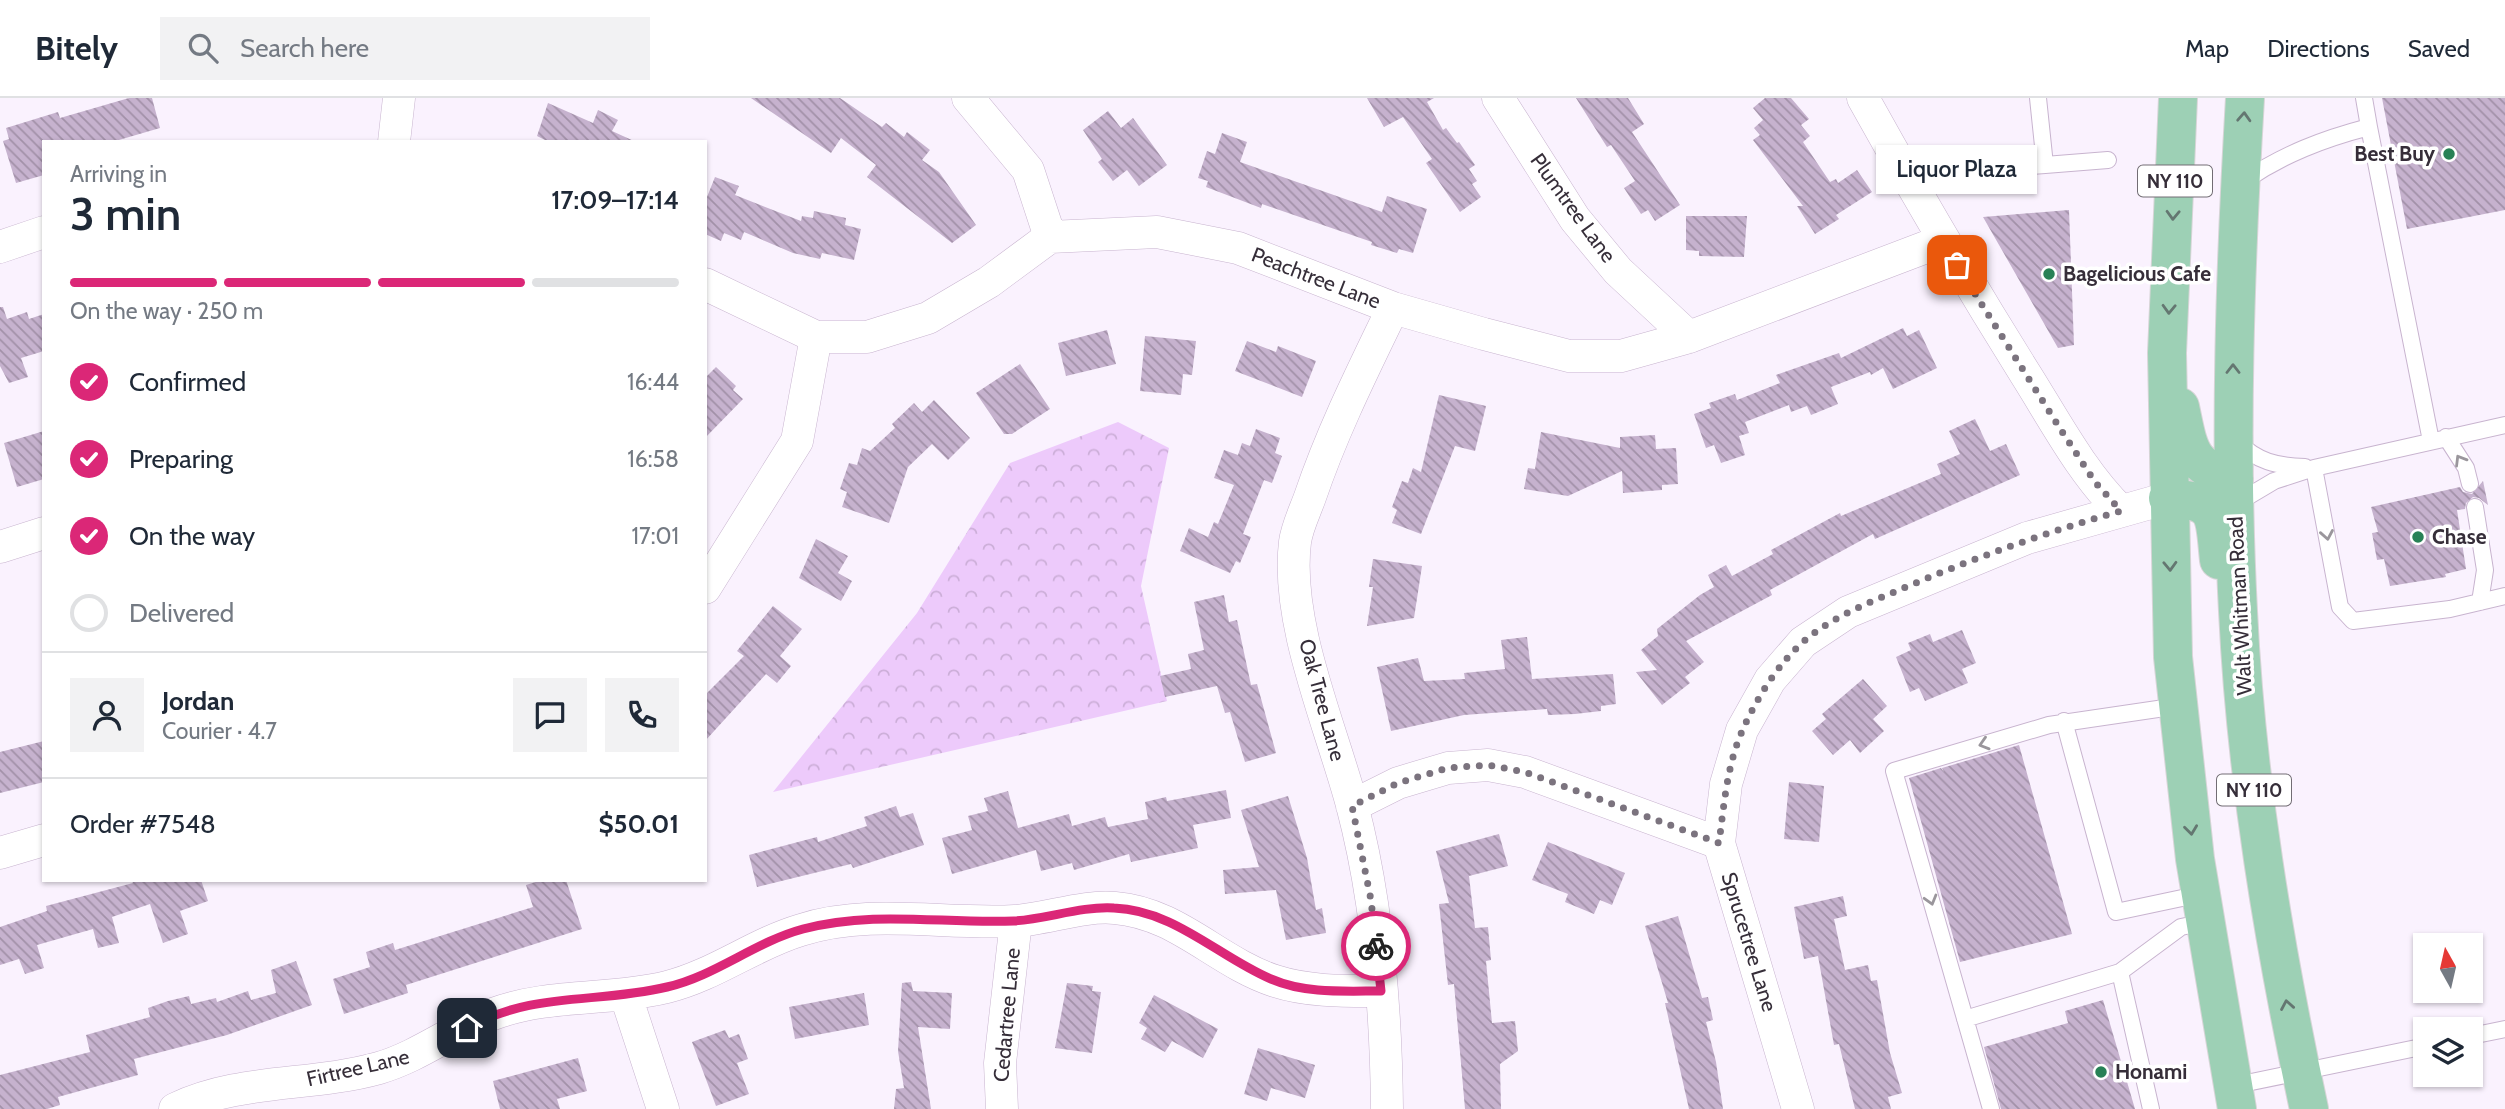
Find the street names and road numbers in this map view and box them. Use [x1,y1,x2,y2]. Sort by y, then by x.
street label: Plumtree Lane [1525,148,1622,267]
road number: NY 110 [2138,166,2212,197]
street label: Peachtree Lane [1248,241,1384,314]
street label: Walt Whitman Road [2222,516,2257,696]
street label: Oak Tree Lane [1294,636,1351,764]
road number: NY 110 [2217,775,2291,806]
street label: Sprucetree Lane [1716,869,1783,1015]
street label: Cedartree Lane [988,947,1025,1083]
street label: Firtree Lane [304,1044,412,1091]

